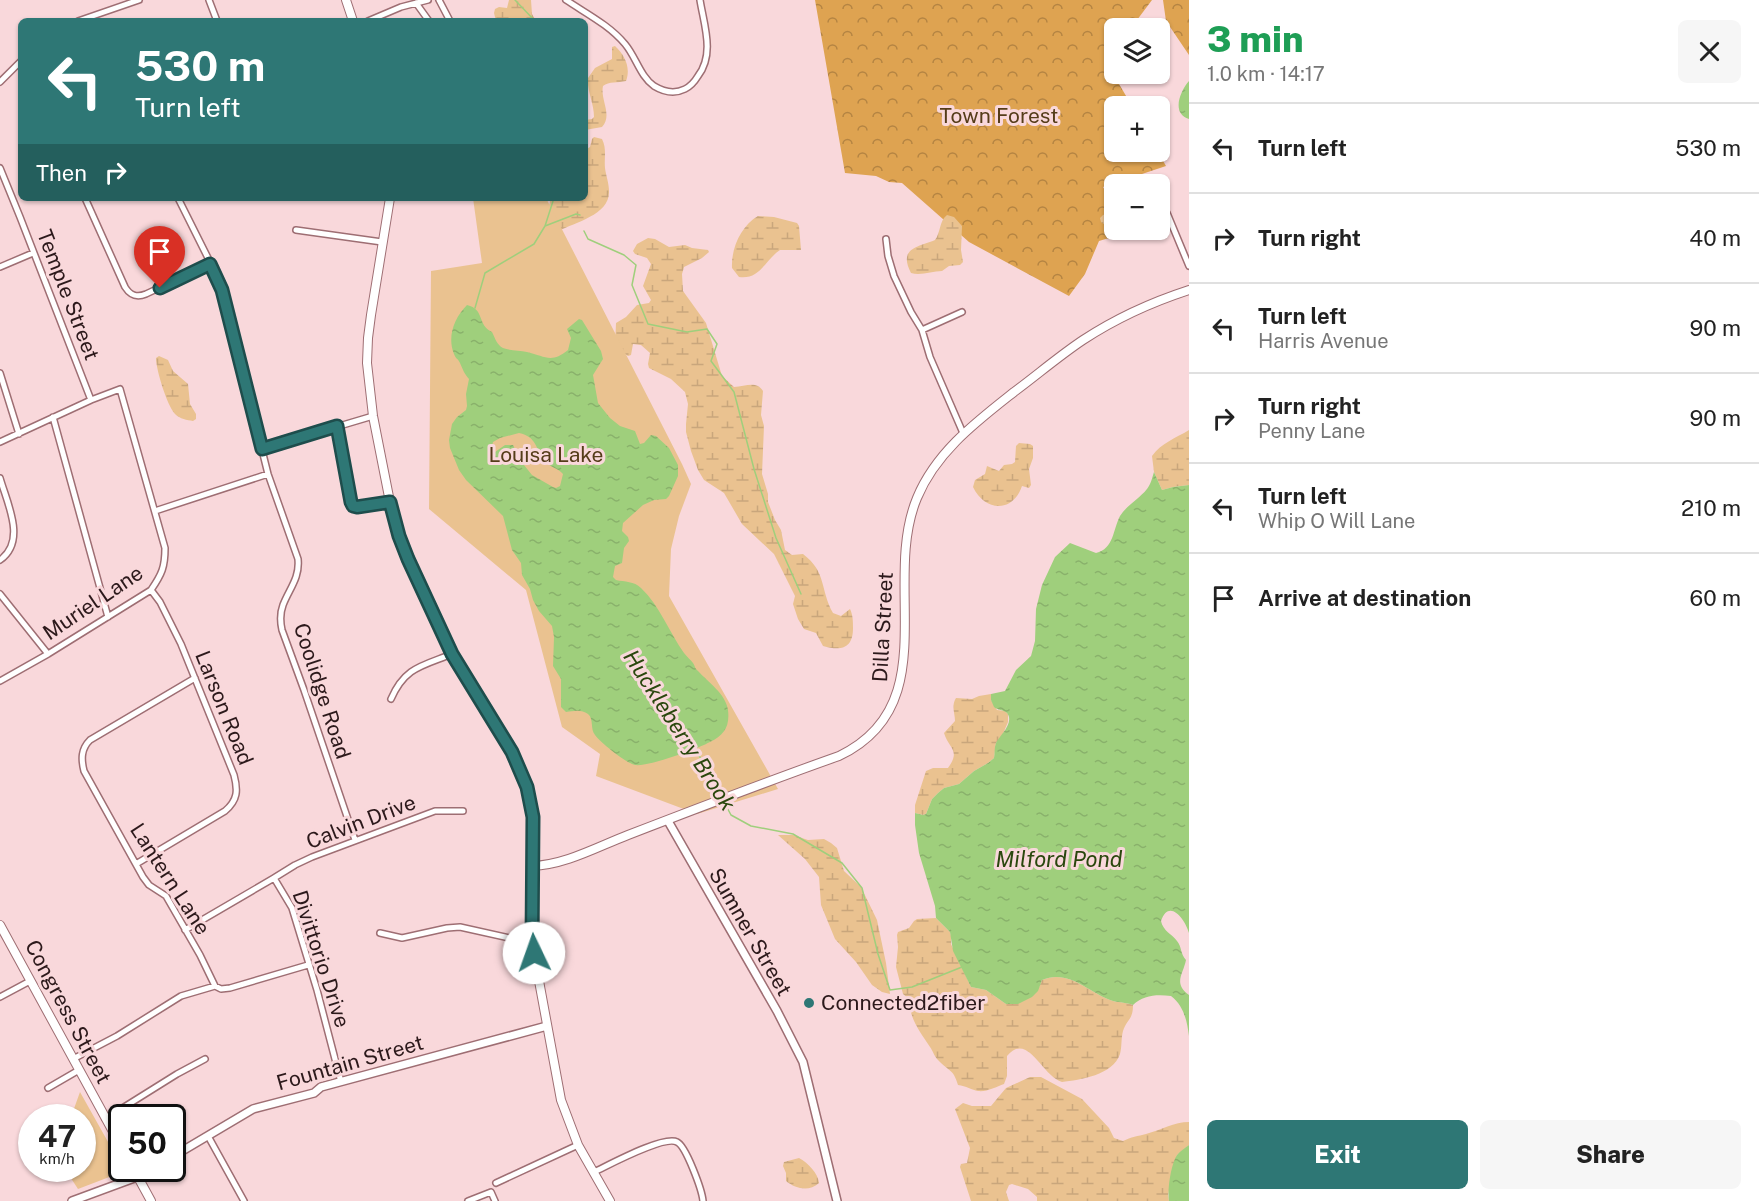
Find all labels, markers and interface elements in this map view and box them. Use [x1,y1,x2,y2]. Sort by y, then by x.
map controls [1104,18,1170,240]
button: layers [1104,18,1170,84]
text: 3 min [1207,18,1304,60]
button: close [1678,20,1741,83]
text: 530 m [135,41,265,90]
icon: left [36,42,114,120]
text: 1.0 km · 14:17 [1207,62,1325,86]
text: Turn left [135,91,241,123]
button: + [1104,96,1170,162]
park label: Town Forest [940,103,1058,128]
icon: left [1207,132,1240,165]
text: Turn left [1258,135,1347,161]
text: 530 m [1675,135,1741,161]
icon: right [99,156,132,189]
text: Then [36,160,87,186]
button: − [1104,174,1170,240]
icon: right [1207,222,1240,255]
text: Turn right [1258,225,1361,251]
text: 40 m [1689,225,1741,251]
street label: Temple Street [32,226,105,364]
pin [134,226,185,288]
icon: arrive [143,235,176,268]
text: Turn left [1258,303,1347,329]
icon: left [1207,312,1240,345]
text: 90 m [1690,315,1741,341]
text: Harris Avenue [1258,329,1389,353]
text: Turn right [1258,393,1361,419]
icon: right [1207,402,1240,435]
text: 90 m [1690,405,1741,431]
text: Penny Lane [1258,419,1365,443]
park label: Louisa Lake [488,442,604,467]
text: Turn left [1258,483,1347,509]
icon: left [1207,492,1240,525]
text: 210 m [1681,495,1741,521]
text: Whip O Will Lane [1258,509,1415,533]
street label: Muriel Lane [38,560,147,645]
street label: Dilla Street [867,571,898,683]
icon: arrive [1207,582,1240,615]
text: Arrive at destination [1258,585,1471,611]
text: 60 m [1690,585,1741,611]
street label: Coolidge Road [289,620,356,762]
water label: Huckleberry Brook [618,645,742,815]
street label: Larson Road [190,647,259,769]
street label: Calvin Drive [303,789,419,854]
street label: Lantern Lane [125,818,216,939]
water label: Milford Pond [996,846,1123,872]
street label: Sumner Street [704,863,797,1000]
street label: Divittorio Drive [287,887,355,1031]
position arrow [502,921,566,985]
street label: Congress Street [20,936,117,1088]
place label: Connected2fiber [821,990,985,1015]
marker: Connected2fiber [802,996,816,1010]
street label: Fountain Street [274,1030,426,1095]
speed limit sign: 50 [108,1104,186,1182]
text: 47 [38,1118,76,1154]
button: Exit [1207,1120,1468,1189]
button: Share [1480,1120,1741,1189]
text: km/h [39,1150,75,1167]

